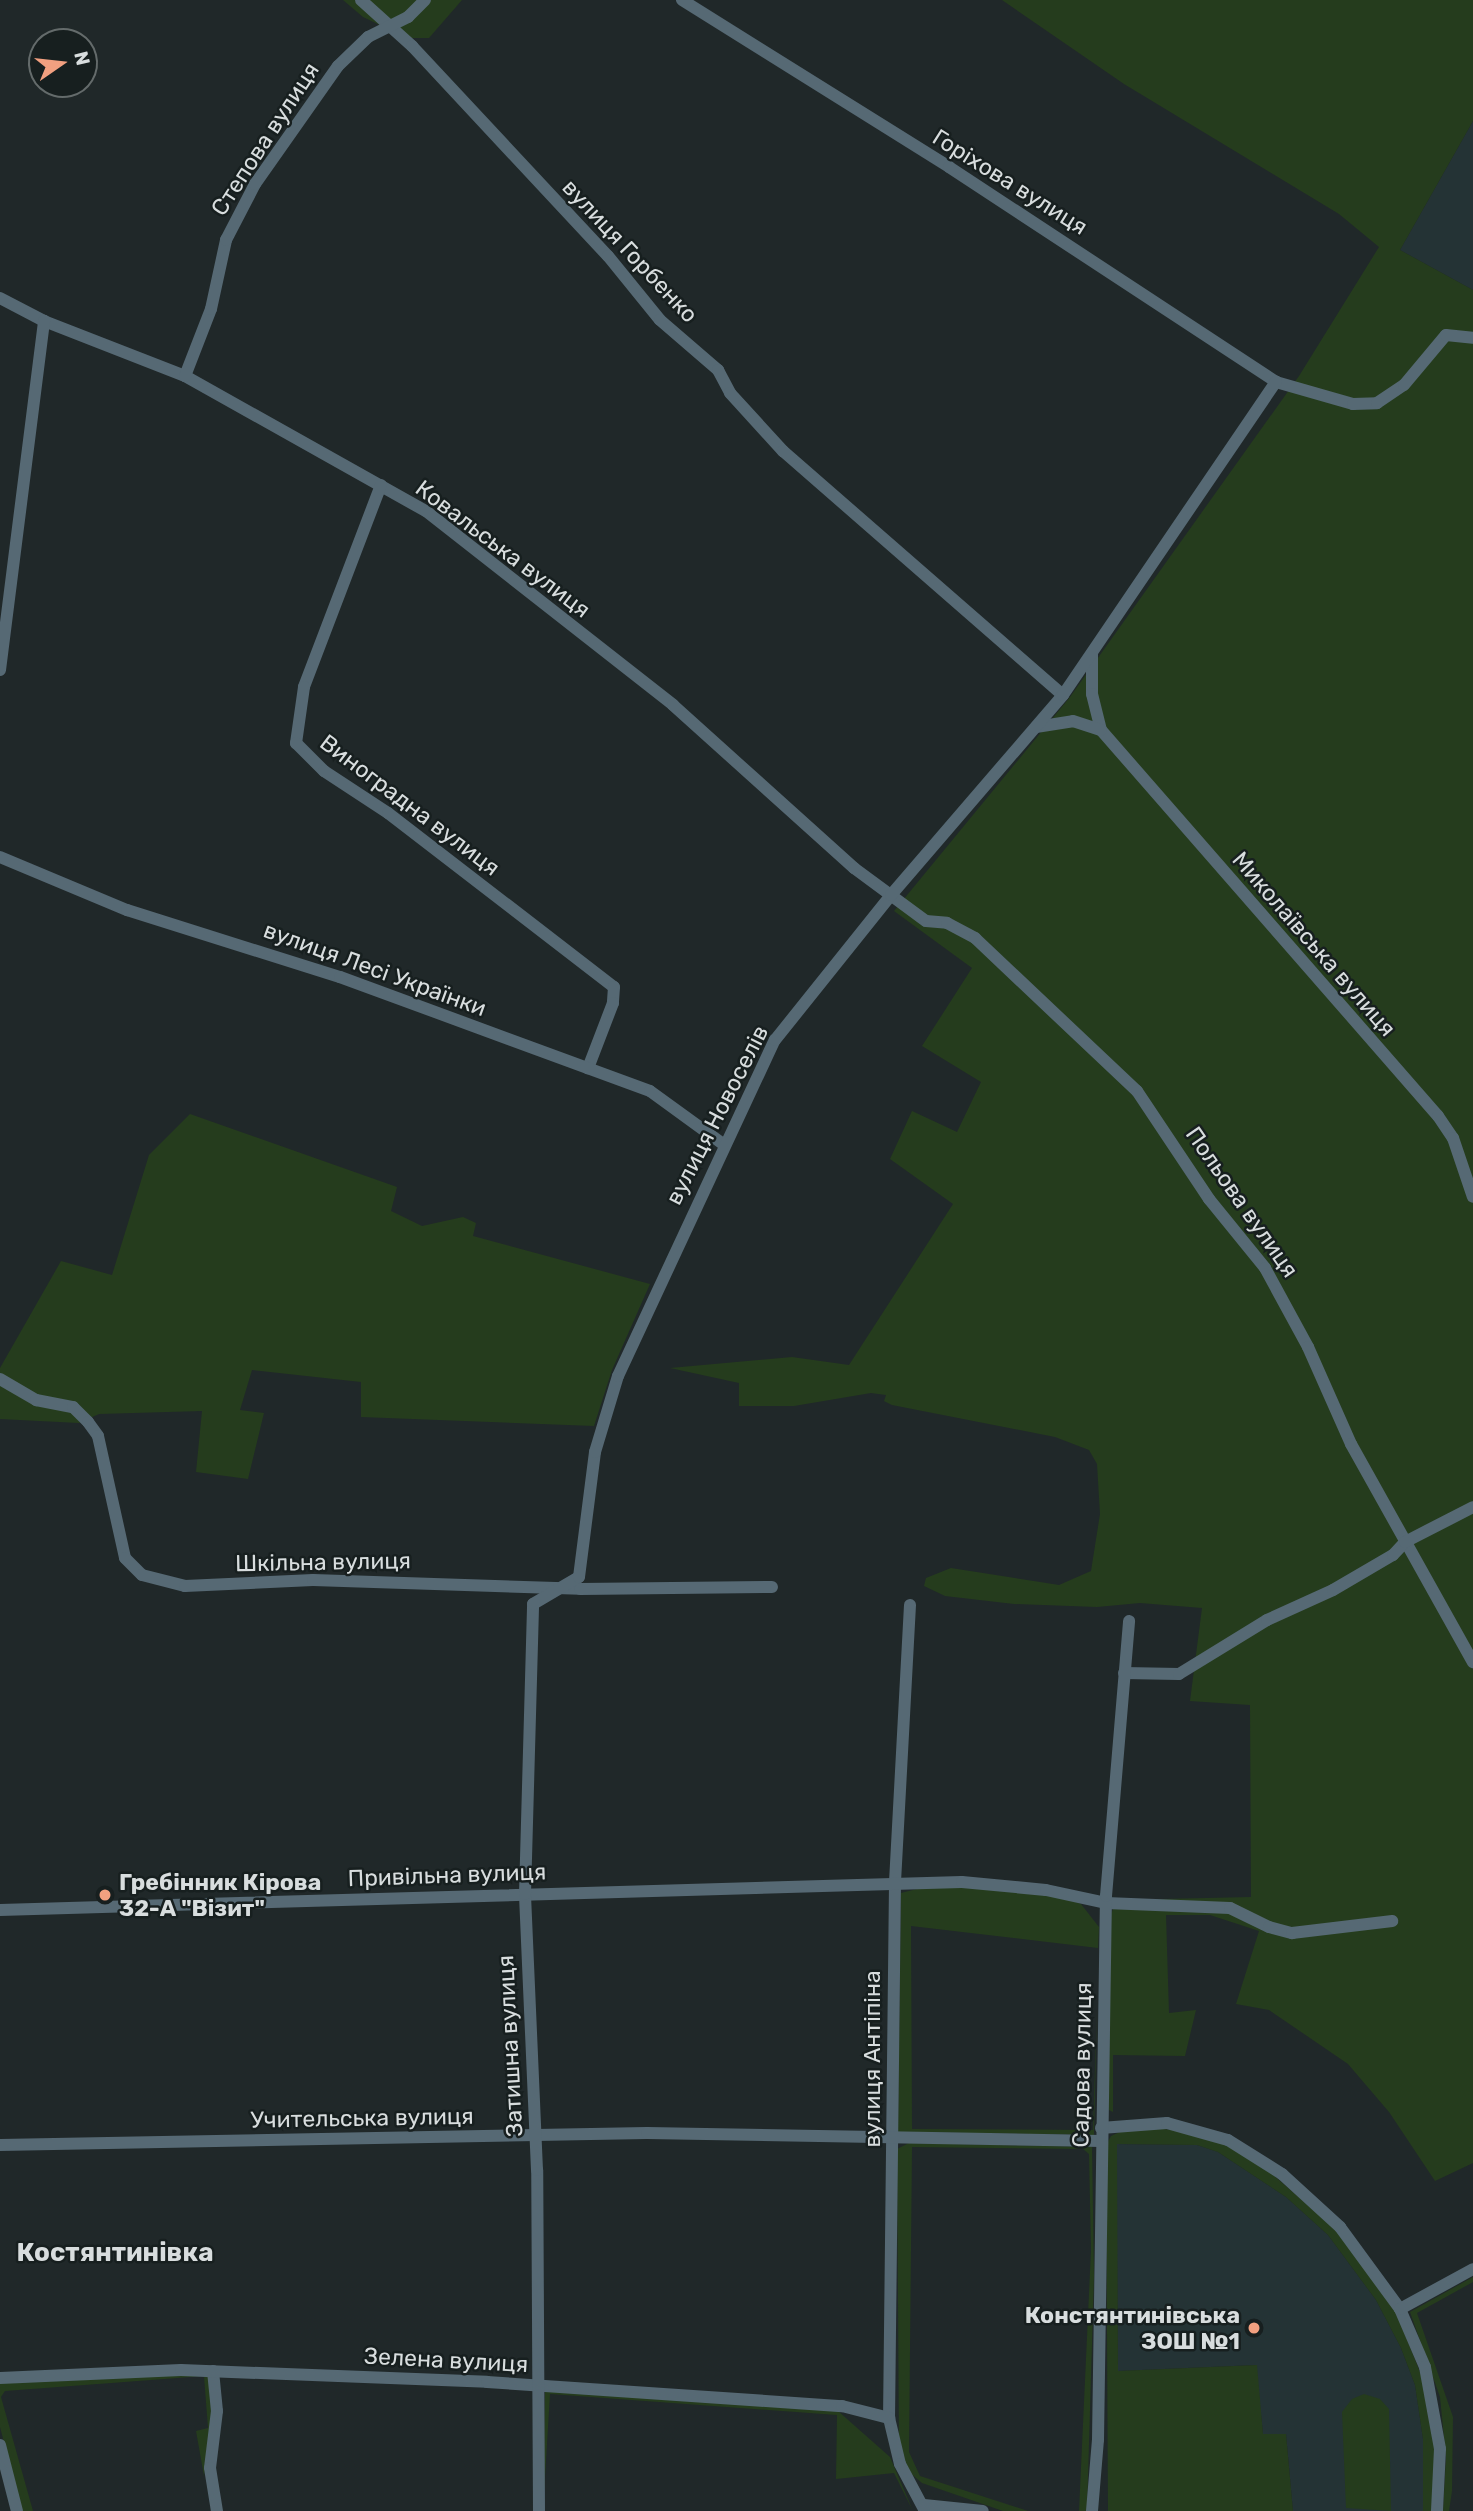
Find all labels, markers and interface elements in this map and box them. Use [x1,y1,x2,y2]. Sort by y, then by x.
north arrow [28,28,98,98]
text: N [69,49,95,68]
street label: Степова вулиця [205,57,325,221]
street label: Горіхова вулиця [927,123,1093,241]
street label: вулиця Горбенко [557,174,703,328]
street label: Ковальська вулиця [410,474,596,624]
street label: Виноградна вулиця [315,728,505,882]
street label: Миколаївська вулиця [1226,846,1402,1042]
street label: вулиця Лесі Українки [260,916,490,1022]
street label: вулиця Новоселів [660,1021,774,1209]
street label: Польова вулиця [1180,1121,1304,1283]
street label: Шкільна вулиця [235,1547,411,1577]
street label: Привільна вулиця [347,1858,547,1892]
place label: Гребінник Кірова 32-А "Візит" [119,1868,321,1922]
marker: Гребінник Кірова 32-А "Візит" [97,1887,113,1903]
street label: Затишна вулиця [491,1954,529,2138]
street label: вулиця Антіпіна [858,1970,886,2148]
street label: Садова вулиця [1067,1982,1097,2148]
street label: Учительська вулиця [250,2102,474,2134]
district label: Костянтинівка [17,2237,213,2269]
place label: Констянтинівська ЗОШ №1 [1025,2301,1240,2355]
marker: Констянтинівська ЗОШ №1 [1246,2320,1262,2336]
street label: Зелена вулиця [363,2342,529,2378]

